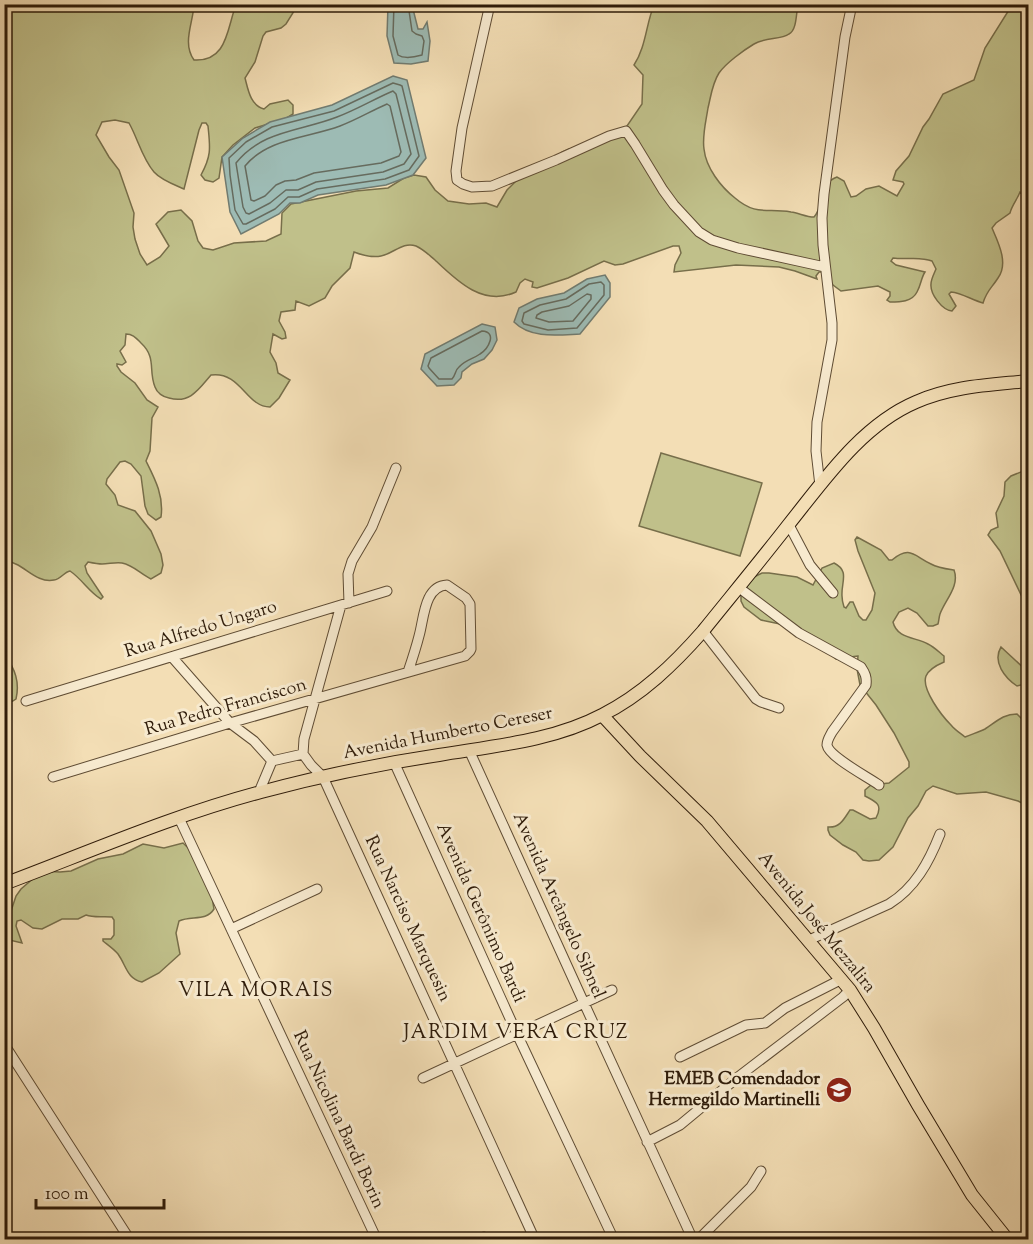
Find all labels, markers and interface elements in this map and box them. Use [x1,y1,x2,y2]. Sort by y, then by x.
street label: Rua Alfredo Ungaro [122,594,281,666]
street label: Rua Pedro Franciscon [142,672,310,744]
street label: Avenida Humberto Cereser [341,701,555,767]
street label: Avenida Arcângelo Sibnel [505,809,611,1003]
street label: Avenida Gerônimo Bardi [429,819,531,1007]
street label: Rua Narciso Marquesin [357,832,457,1007]
street label: Avenida José Mezzalira [751,847,881,999]
district label: VILA MORAIS [178,977,334,1006]
district label: JARDIM VERA CRUZ [402,1019,629,1048]
street label: Rua Nicolina Bardi Borin [285,1027,391,1214]
place label: EMEB Comendador Hermegildo Martinelli [649,1067,821,1114]
school or university icon: EMEB Comendador Hermegildo Martinelli [824,1075,854,1105]
scale bar [36,1172,164,1210]
text: 100 m [45,1182,89,1208]

